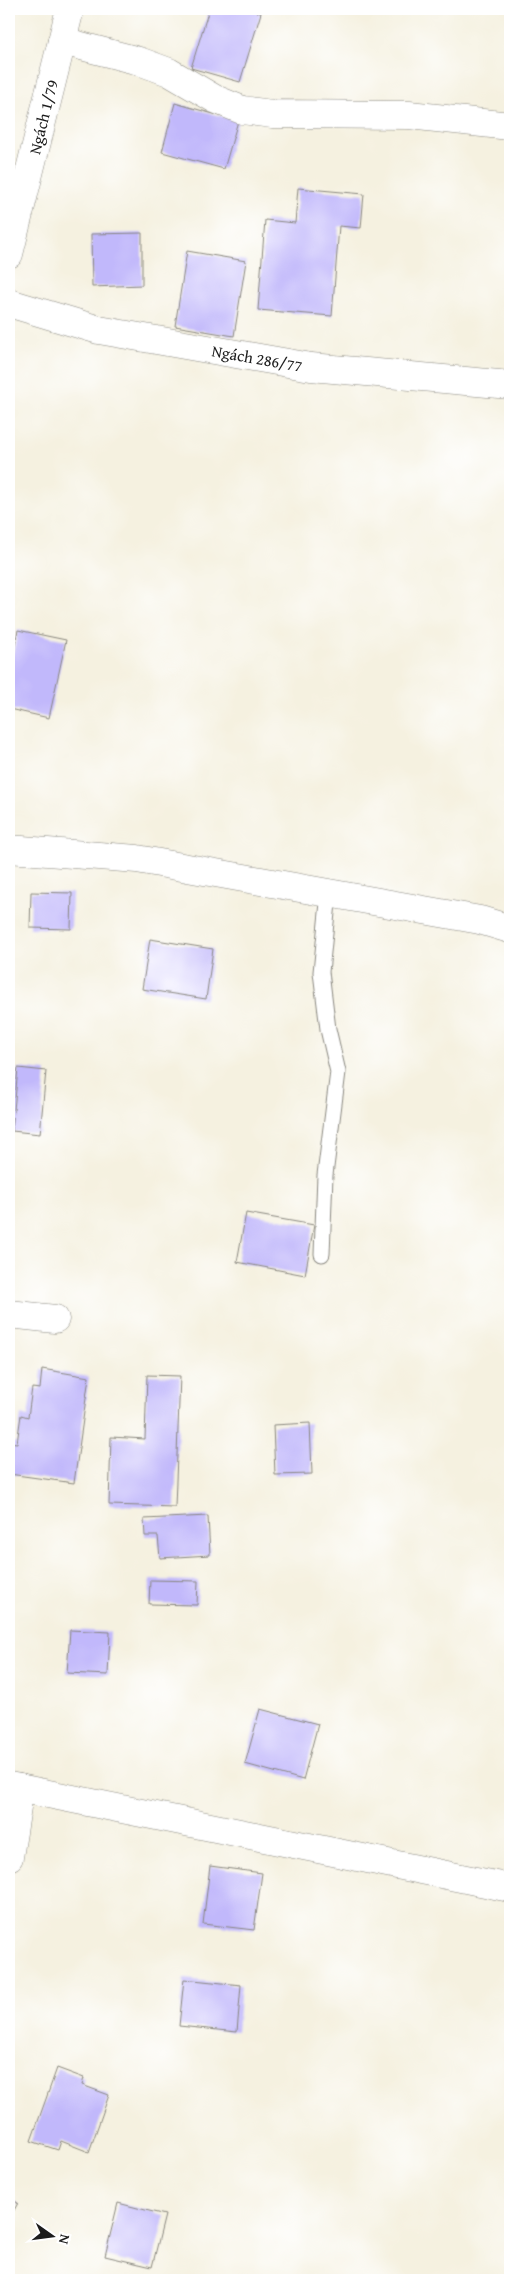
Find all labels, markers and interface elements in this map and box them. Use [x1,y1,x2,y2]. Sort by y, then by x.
street label: Ngách 1/79 [22,77,64,157]
street label: Ngách 286/77 [210,338,304,378]
north arrow [28,2212,78,2262]
text: N [54,2232,75,2247]

